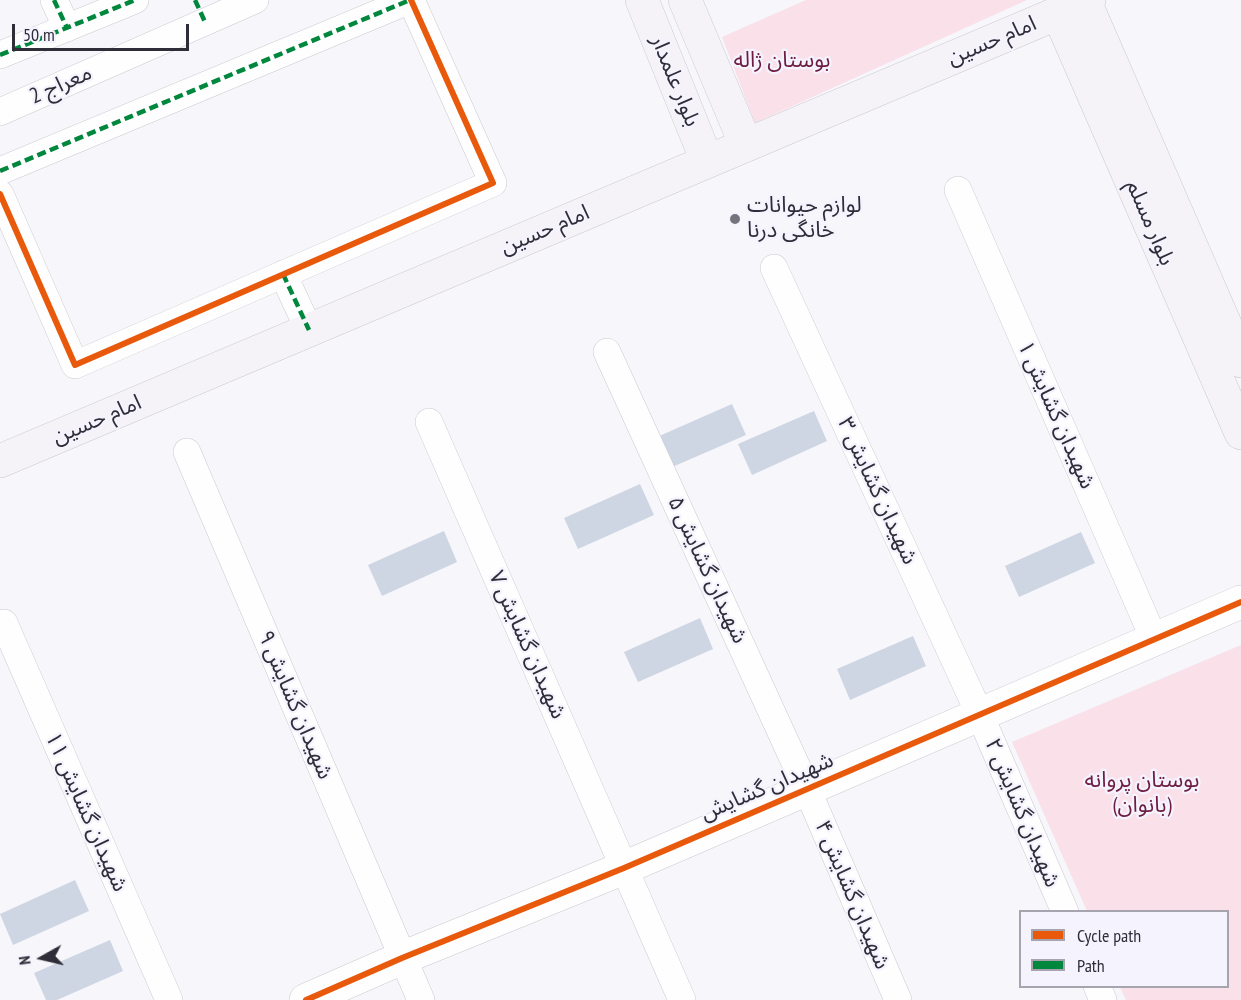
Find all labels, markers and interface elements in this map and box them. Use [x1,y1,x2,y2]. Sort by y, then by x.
street label: امام حسین [943,10,1041,72]
scale bar [15,12,192,50]
text: 50 m [23,23,55,46]
street label: بلوار علمدار [645,31,705,131]
park label: بوستان ژاله [733,48,831,74]
street label: معراج 2 [26,60,96,110]
street label: بلوار مسلم [1120,176,1180,270]
place label: لوازم حیوانات خانگی درنا [747,193,862,244]
street label: امام حسین [496,199,594,261]
marker: لوازم حیوانات خانگی درنا [728,212,742,226]
street label: شهیدان گشایش ۱ [1012,337,1100,493]
street label: امام حسین [48,389,146,451]
street label: شهیدان گشایش ۳ [831,413,923,569]
street label: شهیدان گشایش ۵ [661,492,753,648]
street label: شهیدان گشایش ۷ [483,567,571,723]
street label: شهیدان گشایش ۹ [252,627,338,783]
street label: شهیدان گشایش ۱۱ [39,728,133,896]
street label: شهیدان گشایش ۲ [979,735,1065,891]
street label: شهیدان گشایش [697,747,837,827]
park label: بوستان پروانه (بانوان) [1085,768,1199,819]
street label: شهیدان گشایش ۴ [809,817,895,973]
legend [1019,910,1229,988]
text: Cycle path [1077,924,1141,947]
north arrow [12,928,72,988]
text: Path [1077,954,1105,977]
text: N [14,955,35,966]

